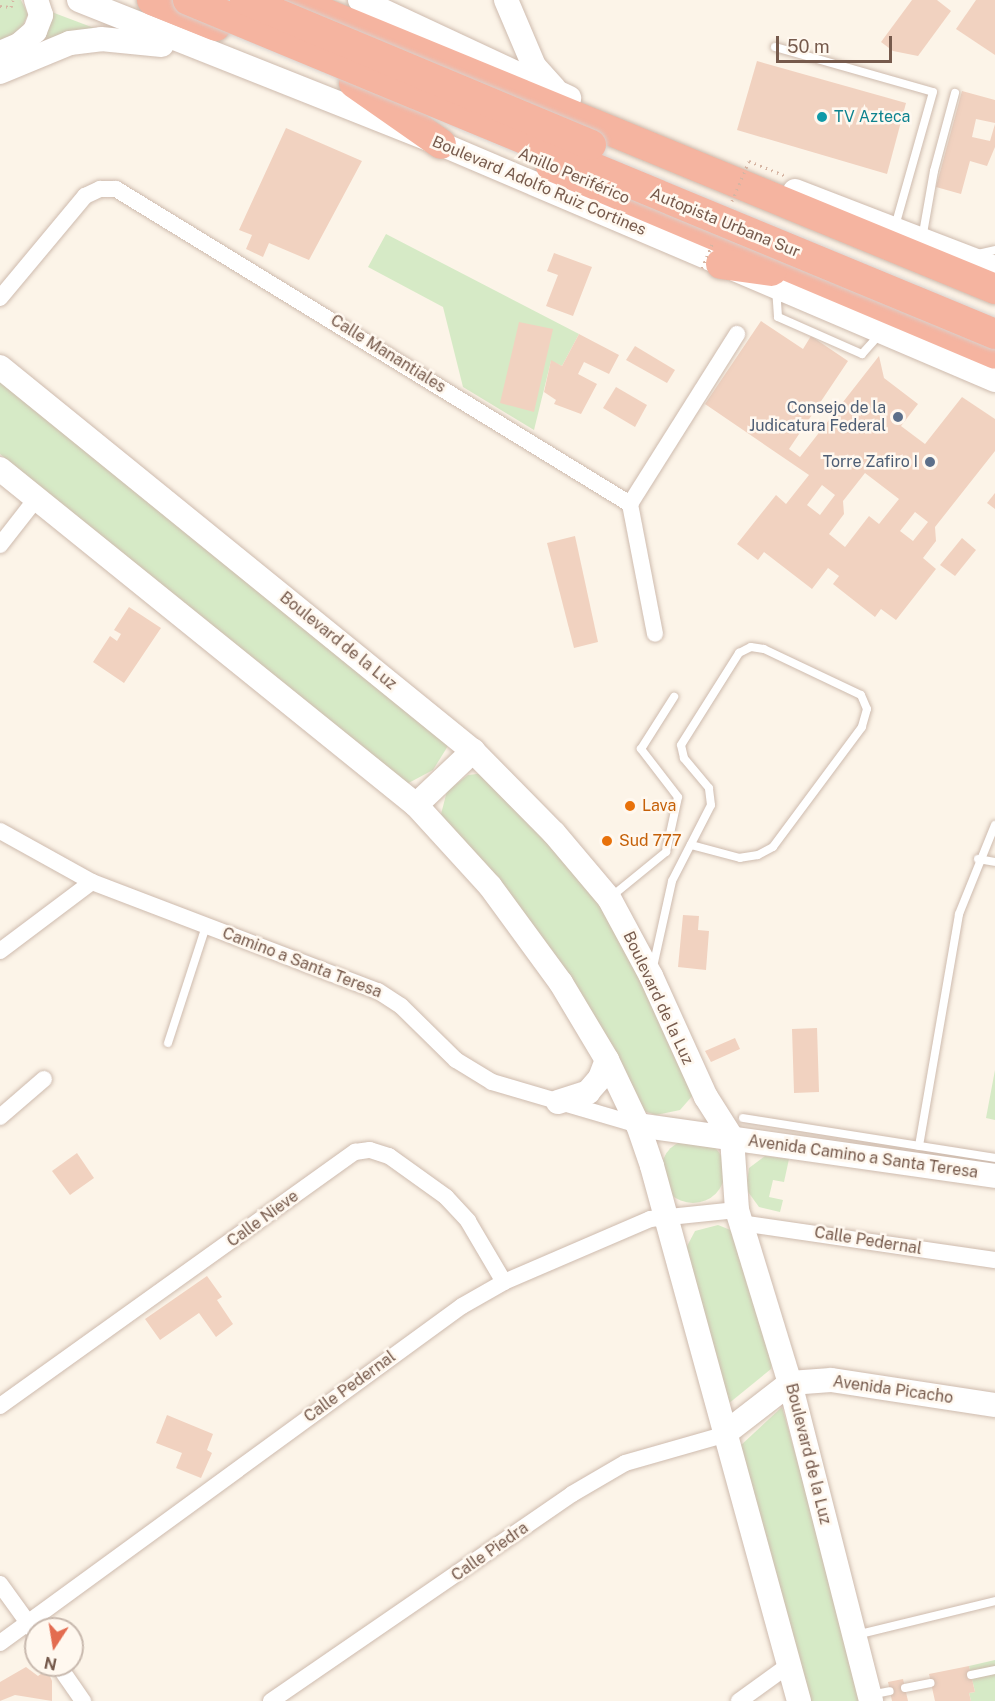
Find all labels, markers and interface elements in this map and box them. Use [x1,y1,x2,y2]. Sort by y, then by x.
scale bar [779,24,894,62]
text: 50 m [787,36,830,57]
place label: TV Azteca [834,107,910,127]
marker: TV Azteca [815,110,829,124]
street label: Boulevard Adolfo Ruiz Cortines [429,132,649,240]
street label: Anillo Periférico [515,144,633,208]
street label: Autopista Urbana Sur [647,184,803,262]
street label: Calle Manantiales [327,311,449,397]
place label: Consejo de la Judicatura Federal [749,398,886,436]
marker: Consejo de la Judicatura Federal [891,410,905,424]
place label: Torre Zafiro I [822,452,918,472]
marker: Torre Zafiro I [923,455,937,469]
street label: Boulevard de la Luz [276,588,400,694]
place label: Lava [642,796,676,816]
marker: Lava [623,799,637,813]
place label: Sud 777 [619,831,682,851]
marker: Sud 777 [600,834,614,848]
street label: Camino a Santa Teresa [219,924,385,1002]
street label: Boulevard de la Luz [619,928,697,1068]
street label: Avenida Camino a Santa Teresa [747,1131,979,1183]
street label: Calle Nieve [224,1187,302,1251]
street label: Calle Pedernal [813,1223,923,1259]
street label: Calle Pedernal [300,1347,400,1427]
street label: Avenida Picacho [832,1372,954,1408]
street label: Boulevard de la Luz [781,1381,835,1527]
street label: Calle Piedra [448,1518,532,1586]
north arrow [24,1617,84,1677]
text: N [42,1653,59,1674]

